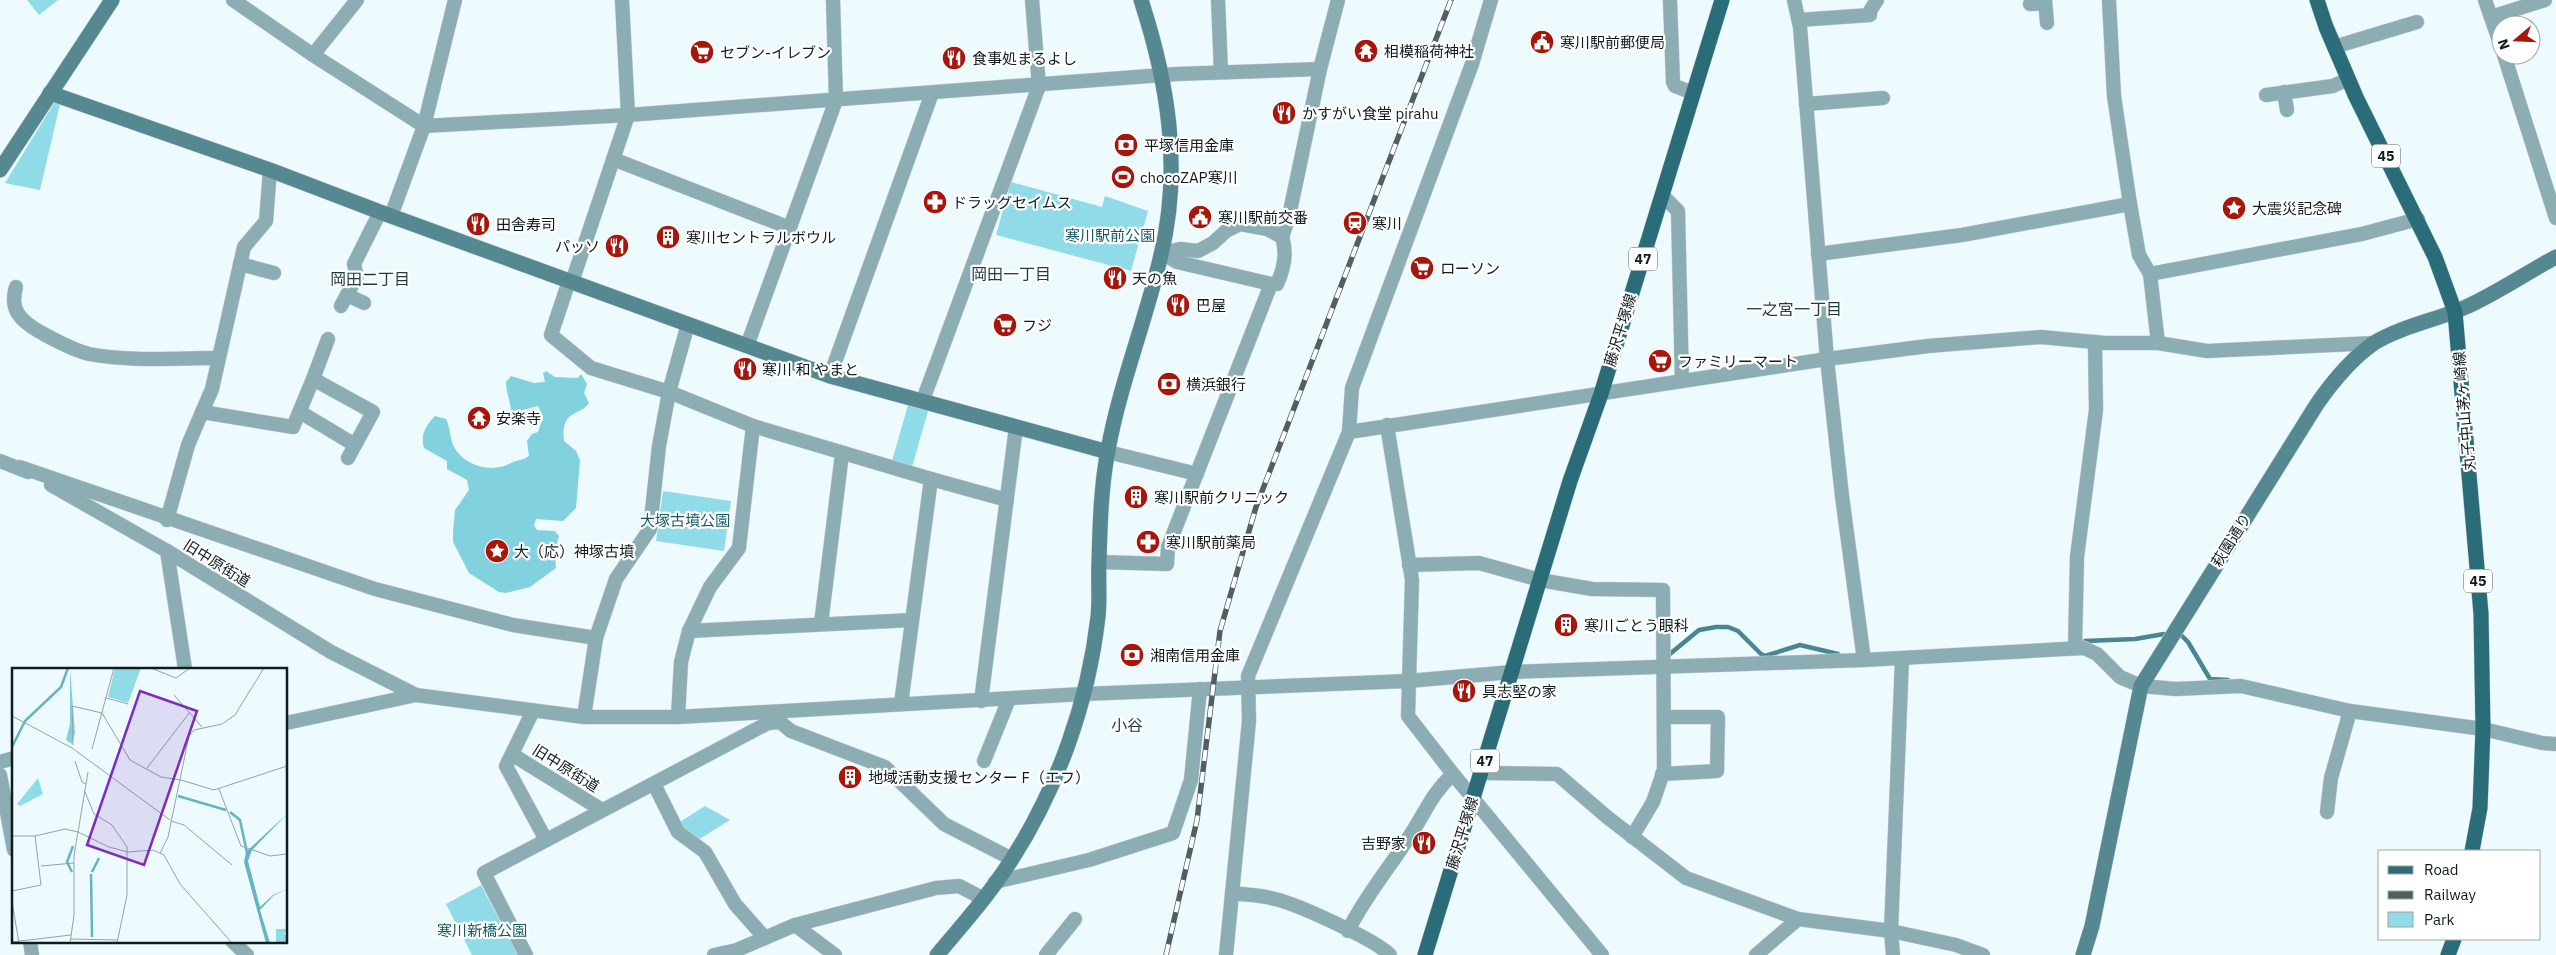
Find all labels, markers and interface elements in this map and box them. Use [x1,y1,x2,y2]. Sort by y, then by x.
north arrow [2491,15,2541,65]
public building icon: 寒川駅前郵便局 [1529,29,1555,55]
place label: 寒川駅前郵便局 [1560,33,1665,52]
text: N [2494,37,2514,52]
temple icon: 相模稲荷神社 [1353,38,1379,64]
supermarket icon: セブン-イレブン [689,39,715,65]
place label: 相模稲荷神社 [1384,42,1474,61]
place label: セブン-イレブン [720,43,831,62]
restaurant icon: 食事処まるよし [941,45,967,71]
place label: 食事処まるよし [972,49,1077,68]
restaurant icon: かすがい食堂 pirahu [1271,100,1297,126]
place label: かすがい食堂 pirahu [1302,104,1439,123]
bank icon: 平塚信用金庫 [1113,132,1139,158]
place label: 平塚信用金庫 [1144,136,1234,155]
road number: 45 [2372,144,2400,168]
sports icon: chocoZAP寒川 [1110,164,1136,190]
place label: chocoZAP寒川 [1140,168,1238,187]
pharmacy icon: ドラッグセイムス [922,189,948,215]
place label: ドラッグセイムス [952,193,1072,212]
place icon: 大震災記念碑 [2221,195,2247,221]
place label: 大震災記念碑 [2252,199,2342,218]
public building icon: 寒川駅前交番 [1187,204,1213,230]
place label: 寒川駅前交番 [1218,208,1308,227]
station icon: 寒川 [1342,210,1368,236]
restaurant icon: 田舎寿司 [465,211,491,237]
place label: 寒川 [1372,214,1402,233]
place label: 田舎寿司 [496,215,556,234]
building icon: 寒川セントラルボウル [655,224,681,250]
park label: 寒川駅前公園 [1065,226,1155,245]
place label: 寒川セントラルボウル [686,228,836,247]
restaurant icon: パッソ [604,233,630,259]
place label: パッソ [555,237,600,256]
road number: 47 [1629,248,1657,270]
supermarket icon: ローソン [1409,255,1435,281]
place label: ローソン [1440,259,1500,278]
district label: 岡田一丁目 [971,264,1051,284]
restaurant icon: 天の魚 [1102,265,1128,291]
district label: 岡田二丁目 [330,269,410,289]
place label: 天の魚 [1132,269,1177,288]
street label: 藤沢平塚線 [1600,291,1640,369]
restaurant icon: 巴屋 [1165,292,1191,318]
place label: 巴屋 [1196,296,1226,315]
district label: 一之宮一丁目 [1746,299,1842,319]
supermarket icon: フジ [992,312,1018,338]
place label: フジ [1022,316,1052,335]
supermarket icon: ファミリーマート [1647,348,1673,374]
street label: 丸子中山茅ヶ崎線 [2449,350,2479,472]
place label: ファミリーマート [1678,352,1798,371]
restaurant icon: 寒川 和 やまと [732,356,758,382]
place label: 寒川 和 やまと [762,360,859,379]
bank icon: 横浜銀行 [1156,371,1182,397]
place label: 横浜銀行 [1186,375,1246,394]
temple icon: 安楽寺 [466,405,492,431]
place label: 安楽寺 [496,409,541,428]
building icon: 寒川駅前クリニック [1123,484,1149,510]
place label: 寒川駅前クリニック [1154,488,1289,507]
street label: 萩園通り [2207,510,2255,570]
park label: 大塚古墳公園 [640,511,730,530]
pharmacy icon: 寒川駅前薬局 [1135,529,1161,555]
place label: 寒川駅前薬局 [1166,533,1256,552]
street label: 旧中原街道 [180,535,254,591]
place icon: 大（応）神塚古墳 [484,538,510,564]
place label: 大（応）神塚古墳 [514,542,634,561]
road number: 45 [2464,570,2492,592]
building icon: 寒川ごとう眼科 [1553,612,1579,638]
place label: 寒川ごとう眼科 [1584,616,1689,635]
bank icon: 湘南信用金庫 [1119,642,1145,668]
place label: 湘南信用金庫 [1150,646,1240,665]
inset map [12,668,288,942]
restaurant icon: 具志堅の家 [1451,678,1477,704]
place label: 具志堅の家 [1482,682,1557,701]
district label: 小谷 [1111,715,1143,735]
street label: 旧中原街道 [529,740,603,796]
road number: 47 [1471,749,1499,772]
building icon: 地域活動支援センター F（エフ） [837,764,863,790]
place label: 地域活動支援センター F（エフ） [868,768,1090,787]
street label: 藤沢平塚線 [1442,794,1482,872]
restaurant icon: 吉野家 [1411,830,1437,856]
place label: 吉野家 [1361,834,1406,853]
legend [2378,850,2541,940]
text: Road [2424,860,2459,879]
text: Railway [2424,885,2477,904]
text: Park [2424,910,2454,929]
park label: 寒川新橋公園 [437,921,527,940]

